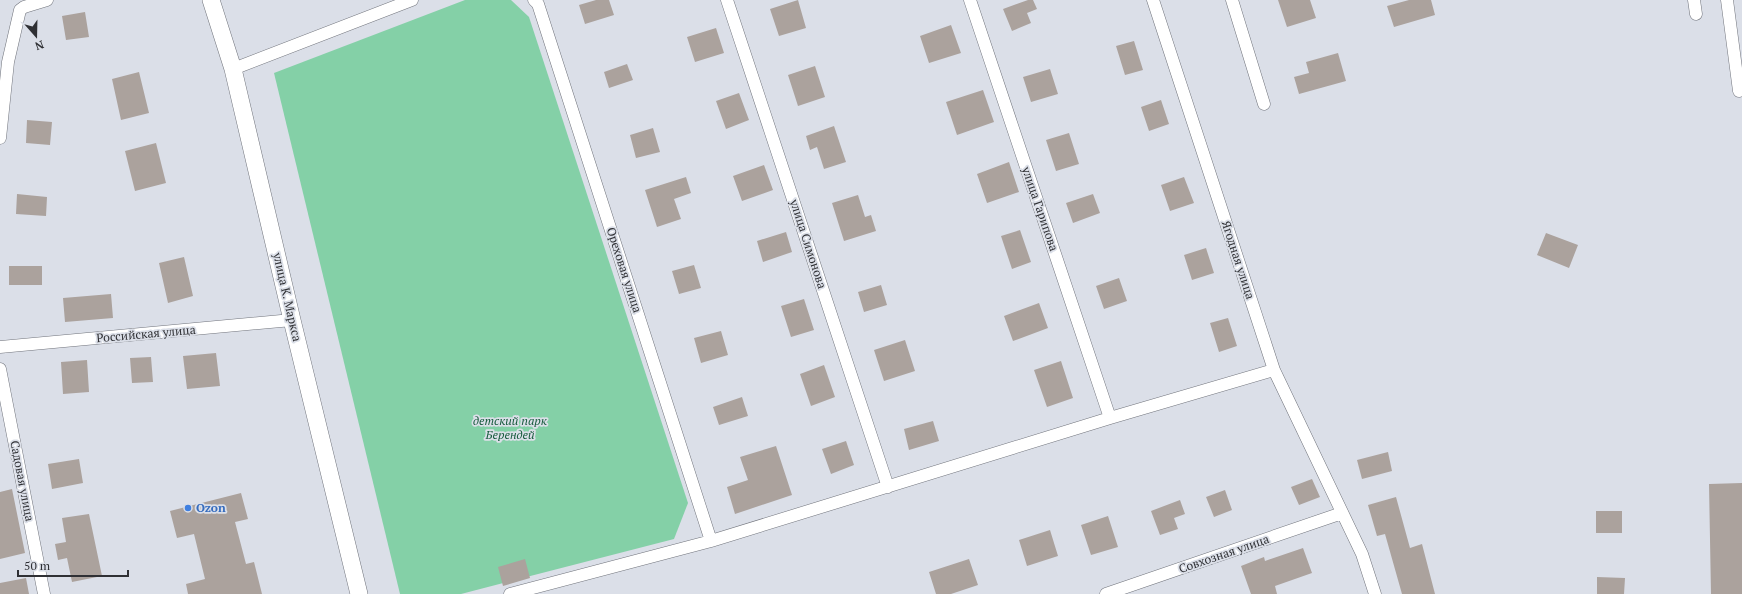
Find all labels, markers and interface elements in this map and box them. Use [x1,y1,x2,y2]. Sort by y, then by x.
north arrow [16,16,56,56]
text: N [32,37,46,54]
street label: улица Гарипова [1019,164,1062,253]
street label: улица Симонова [787,196,830,290]
street label: Ягодная улица [1219,219,1258,301]
street label: Ореховая улица [604,225,645,314]
street label: улица К. Маркса [270,250,305,343]
street label: Российская улица [96,322,196,345]
park label: детский парк Берендей [473,413,547,442]
street label: Садовая улица [7,439,38,523]
place label: Ozon [196,500,226,515]
marker: Ozon [183,503,193,513]
street label: Совхозная улица [1177,531,1271,576]
scale bar [18,552,128,578]
text: 50 m [24,558,51,573]

